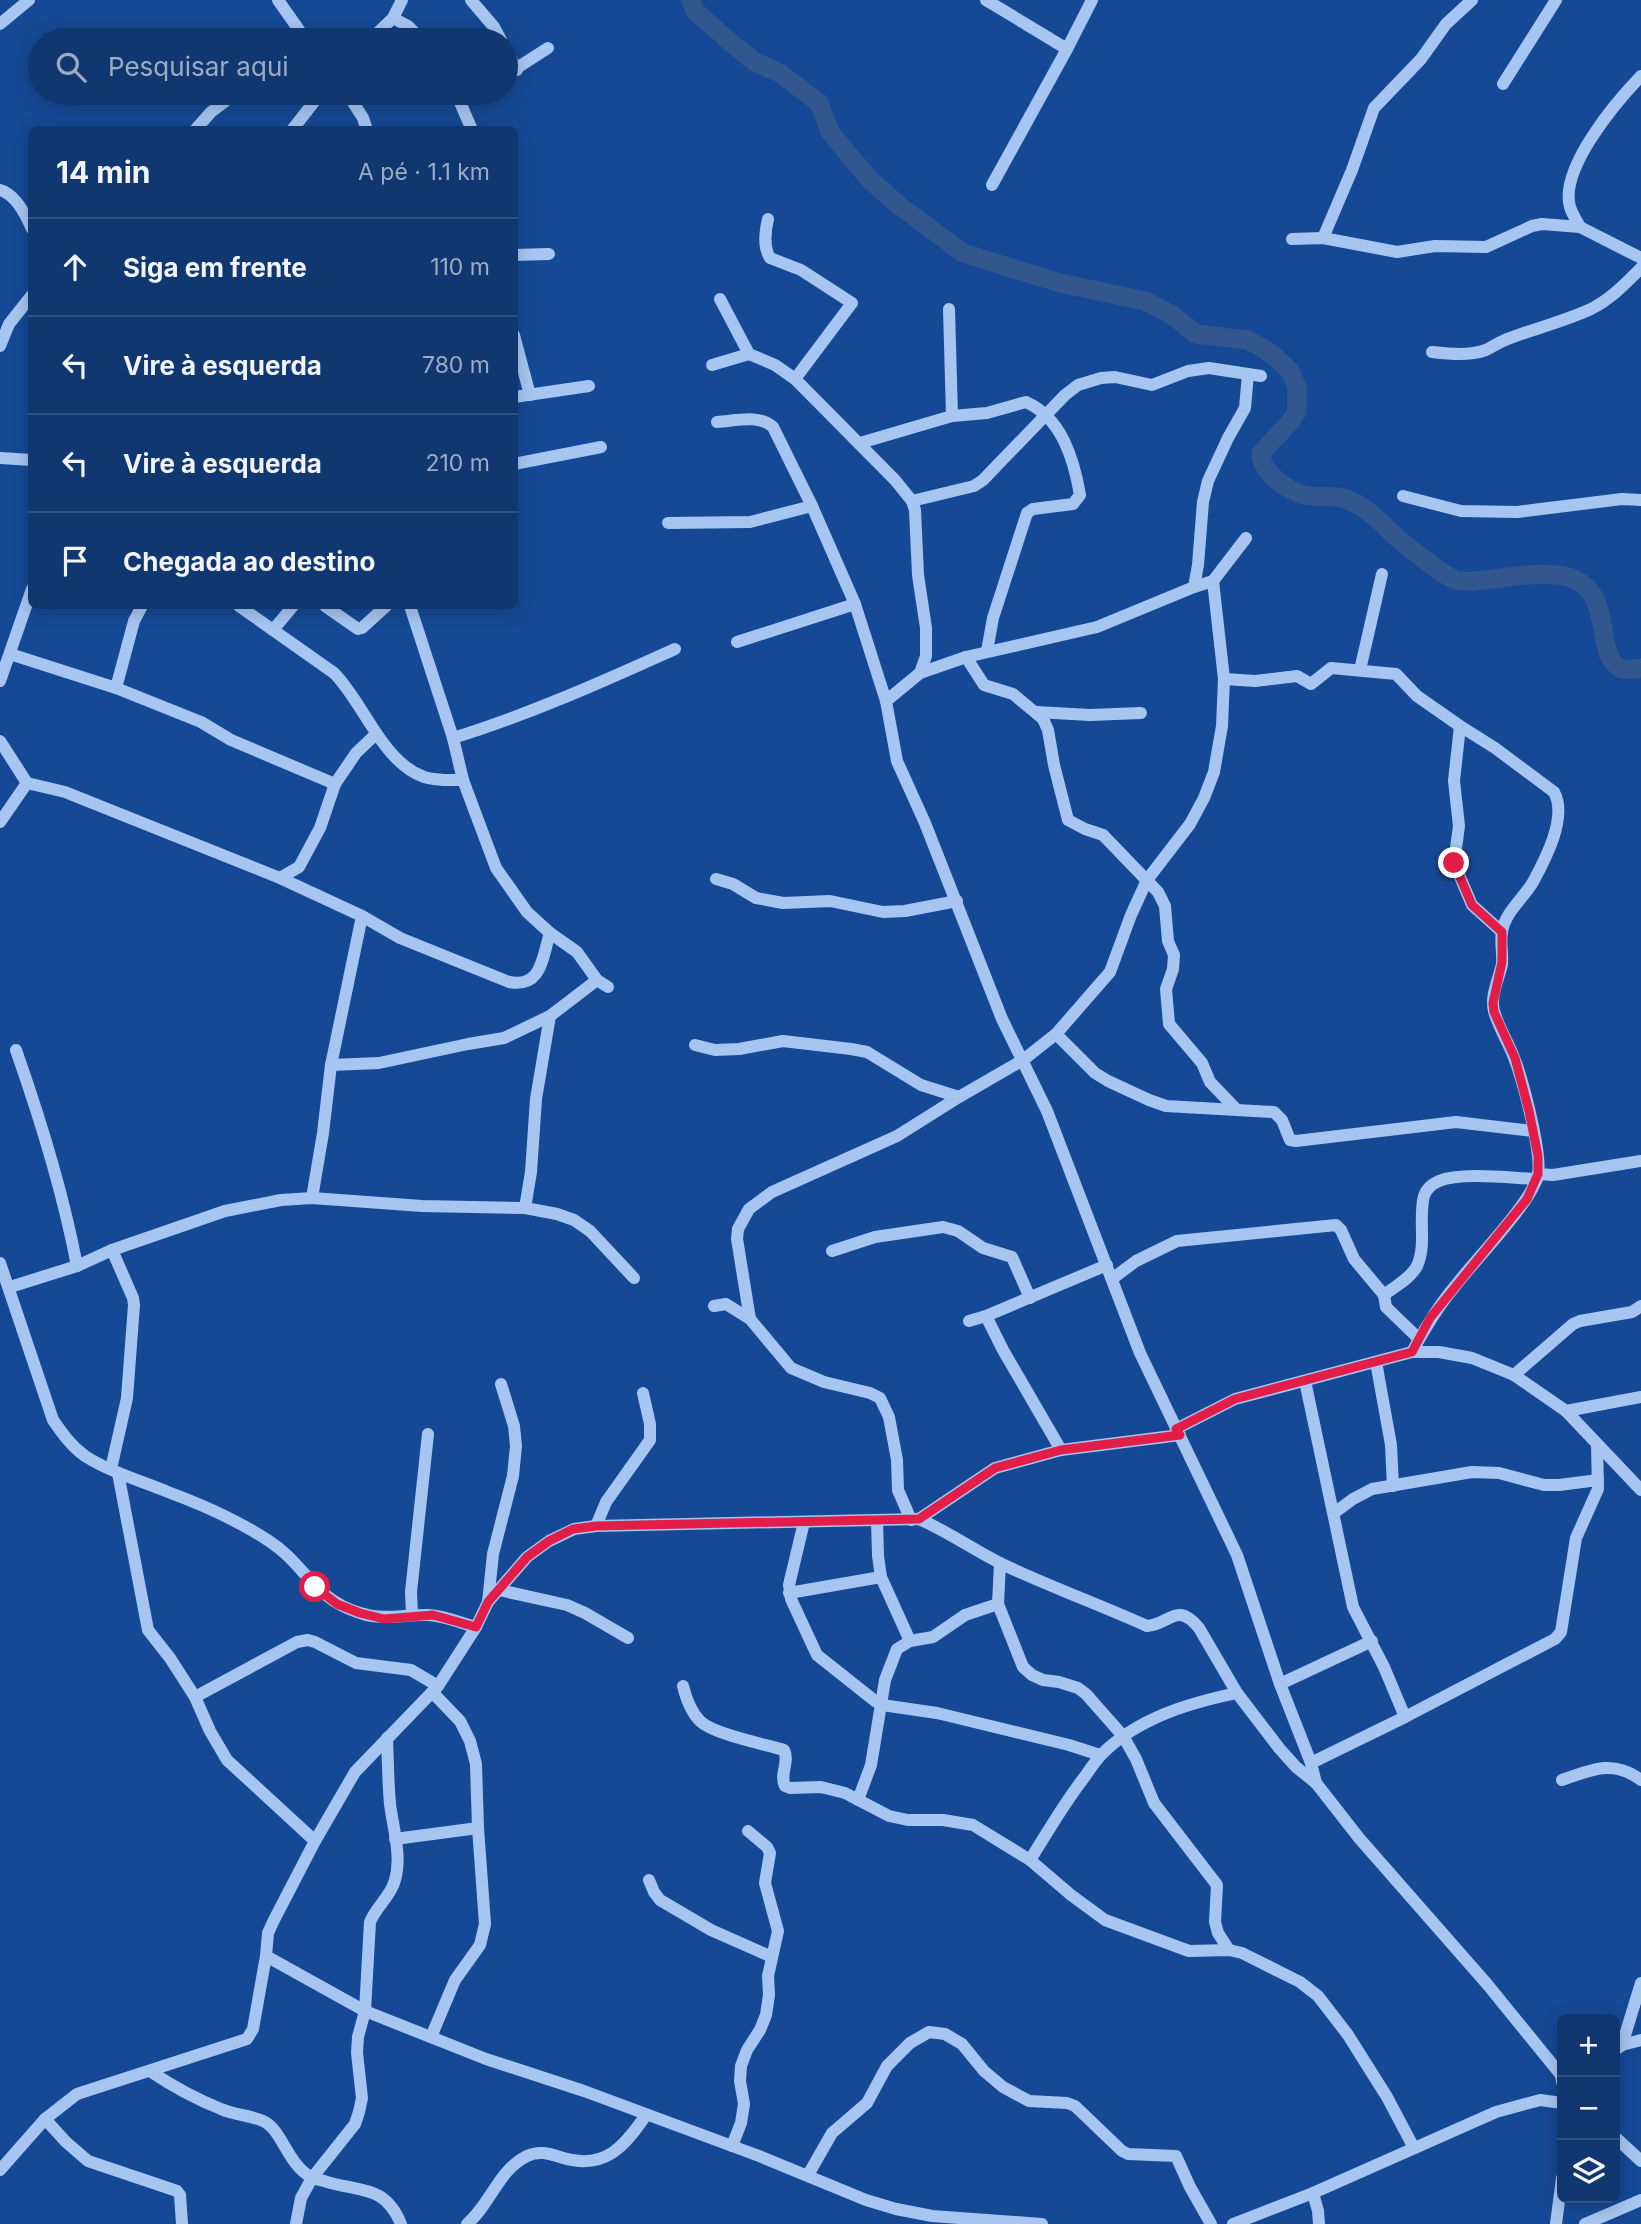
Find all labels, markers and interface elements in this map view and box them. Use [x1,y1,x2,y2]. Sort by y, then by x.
search box [28,28,518,105]
icon: search [52,48,90,86]
text: Pesquisar aqui [108,51,289,82]
text: 14 min [56,154,151,190]
text: A pé · 1.1 km [358,158,490,186]
icon: ahead [56,248,94,286]
text: Siga em frente [123,252,307,283]
text: 110 m [430,253,490,281]
icon: left [56,346,94,384]
text: Vire à esquerda [123,350,322,381]
text: 780 m [422,351,490,379]
icon: left [56,444,94,482]
text: Vire à esquerda [123,448,322,479]
text: 210 m [425,449,490,477]
icon: arrive [56,542,94,580]
text: Chegada ao destino [123,546,375,577]
route end [1438,847,1469,878]
route start [299,1571,330,1602]
map controls [1557,2014,1620,2203]
button: + [1557,2014,1620,2077]
button: − [1557,2077,1620,2140]
button: layers [1557,2140,1620,2203]

